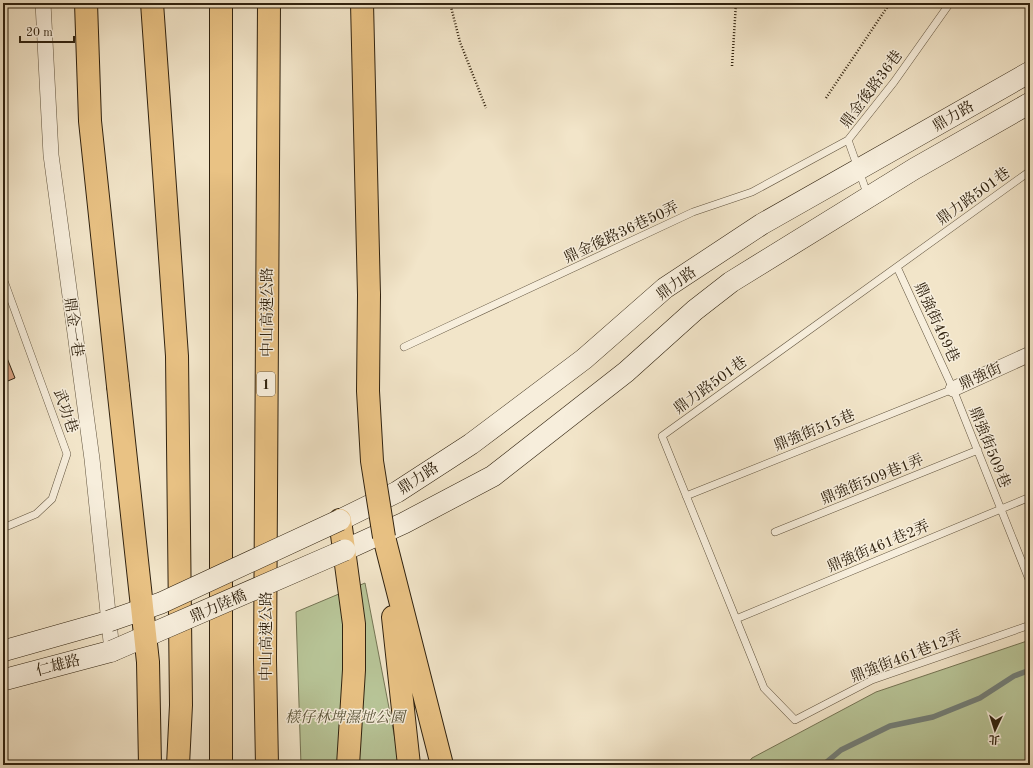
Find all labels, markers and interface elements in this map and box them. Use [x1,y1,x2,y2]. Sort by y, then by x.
scale bar [20,18,74,44]
text: 20 m [26,27,53,39]
street label: 鼎金後路36巷 [837,47,906,131]
street label: 鼎力路 [930,98,977,135]
street label: 鼎力路501巷 [933,164,1013,229]
street label: 鼎金後路36巷50弄 [561,198,681,267]
street label: 鼎力路 [653,263,699,304]
street label: 中山高速公路 [259,267,276,357]
street label: 鼎強街469巷 [911,280,962,365]
street label: 鼎金一巷 [61,296,86,358]
street label: 鼎力路501巷 [670,353,750,418]
street label: 鼎強街 [956,360,1004,393]
road number: 1 [257,372,275,396]
street label: 武功巷 [50,387,81,435]
street label: 鼎強街509巷 [966,404,1014,490]
street label: 鼎強街515巷 [771,406,857,454]
street label: 鼎強街509巷1弄 [818,451,926,508]
street label: 鼎力路 [395,459,442,498]
street label: 鼎強街461巷2弄 [824,517,932,576]
street label: 鼎力陸橋 [187,587,249,626]
street label: 中山高速公路 [258,591,275,681]
street label: 鼎強街461巷12弄 [848,627,965,686]
street label: 仁雄路 [34,651,82,680]
park label: 檨仔林埤濕地公園 [285,709,407,726]
north arrow [975,710,1015,750]
text: 北 [988,733,1000,746]

